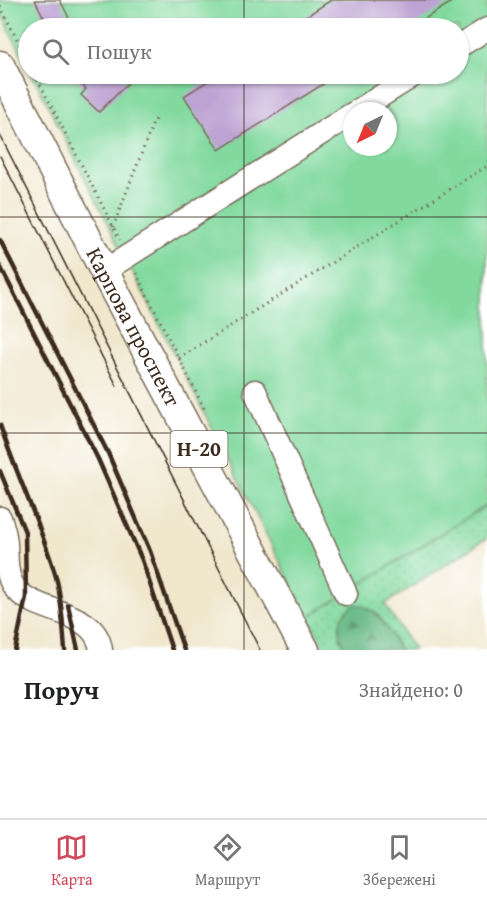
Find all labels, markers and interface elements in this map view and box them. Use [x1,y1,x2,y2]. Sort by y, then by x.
search box [18,18,469,84]
icon: search [39,35,72,68]
text: Пошук [87,35,152,67]
north arrow [343,102,397,156]
street label: Карпова проспект [79,242,189,412]
road number: Н-20 [170,431,228,467]
text: Поруч [24,670,99,709]
text: Знайдено: 0 [359,675,463,704]
tab: Карта [51,831,93,891]
tab: Маршрут [195,831,260,891]
tab: Збережені [363,831,436,891]

